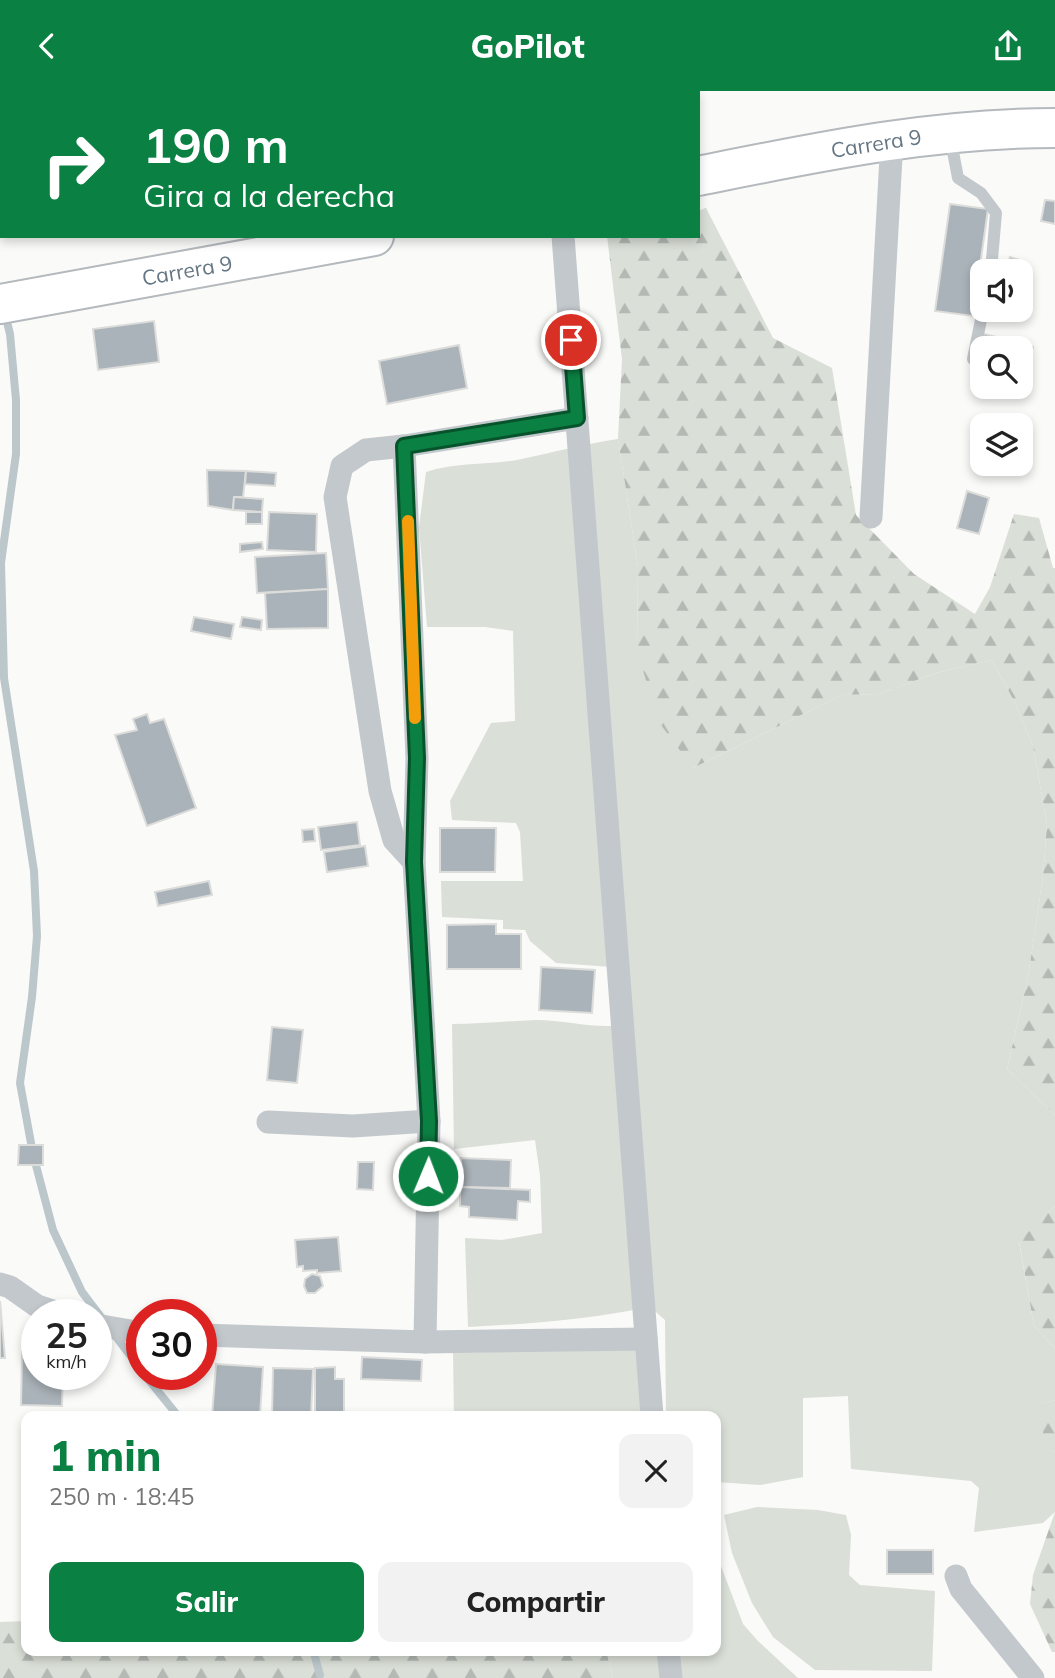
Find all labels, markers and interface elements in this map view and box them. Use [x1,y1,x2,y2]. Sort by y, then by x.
text: GoPilot [470,26,585,66]
icon: back [28,27,66,65]
icon: share [989,27,1027,65]
text: 190 m [143,114,289,175]
icon: right [28,119,119,210]
street label: Carrera 9 [829,123,923,163]
text: Gira a la derecha [143,175,395,215]
street label: Carrera 9 [140,249,234,291]
map controls [970,259,1033,476]
button: sound [970,259,1033,322]
pin [541,310,601,370]
icon: arrive [552,321,590,359]
button: search [970,336,1033,399]
button: layers [970,413,1033,476]
position arrow [391,1139,465,1213]
speed limit sign: 30 [126,1299,217,1390]
text: 25 [45,1313,88,1357]
text: km/h [46,1350,87,1373]
text: 1 min [49,1429,162,1482]
button: close [619,1434,693,1508]
text: 250 m · 18:45 [49,1482,194,1511]
button: Salir [49,1562,364,1642]
button: Compartir [378,1562,693,1642]

